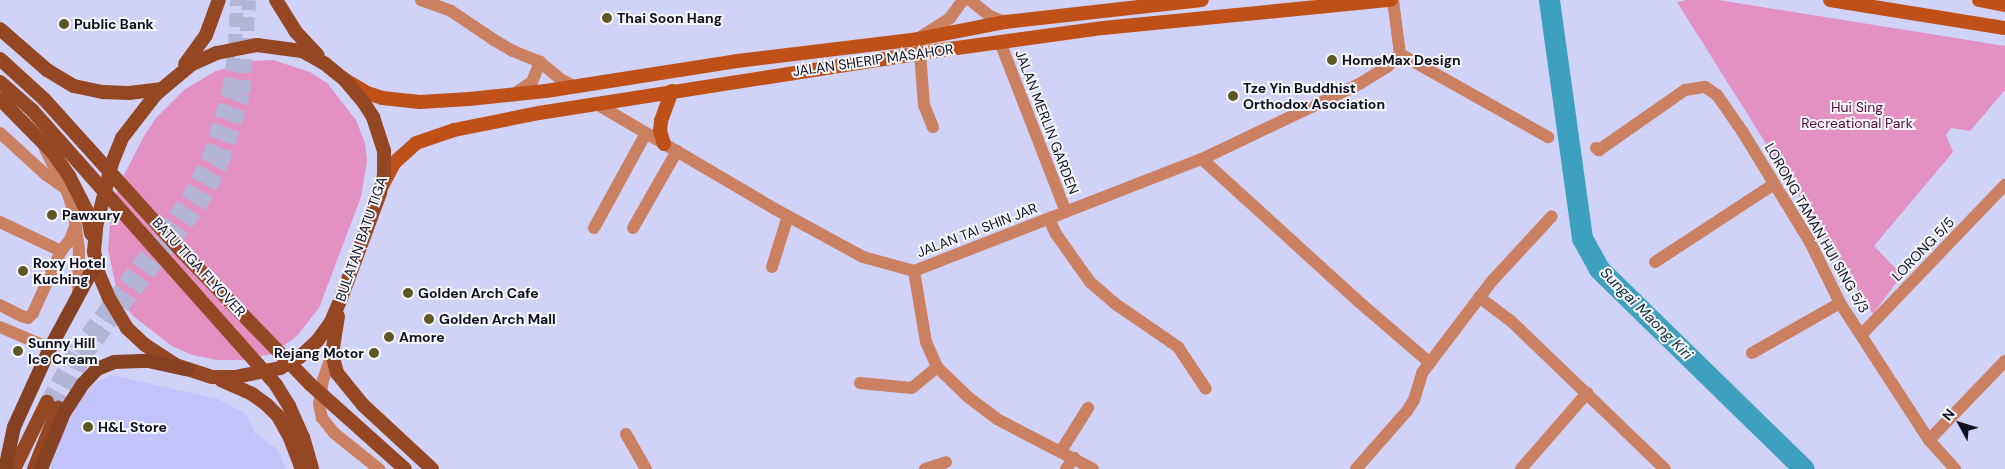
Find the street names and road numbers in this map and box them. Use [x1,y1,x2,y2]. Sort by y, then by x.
street label: JALAN SHERIP MASAHOR [792,40,954,80]
street label: JALAN MERLIN GARDEN [1012,47,1082,197]
street label: LORONG TAMAN HUI SING 5/3 [1761,140,1873,316]
street label: BULATAN BATU TIGA [332,174,390,304]
street label: JALAN TAI SHIN JAR [914,199,1040,261]
street label: BATU TIGA FLYOVER [149,214,249,320]
street label: LORONG 5/5 [1888,214,1958,284]

